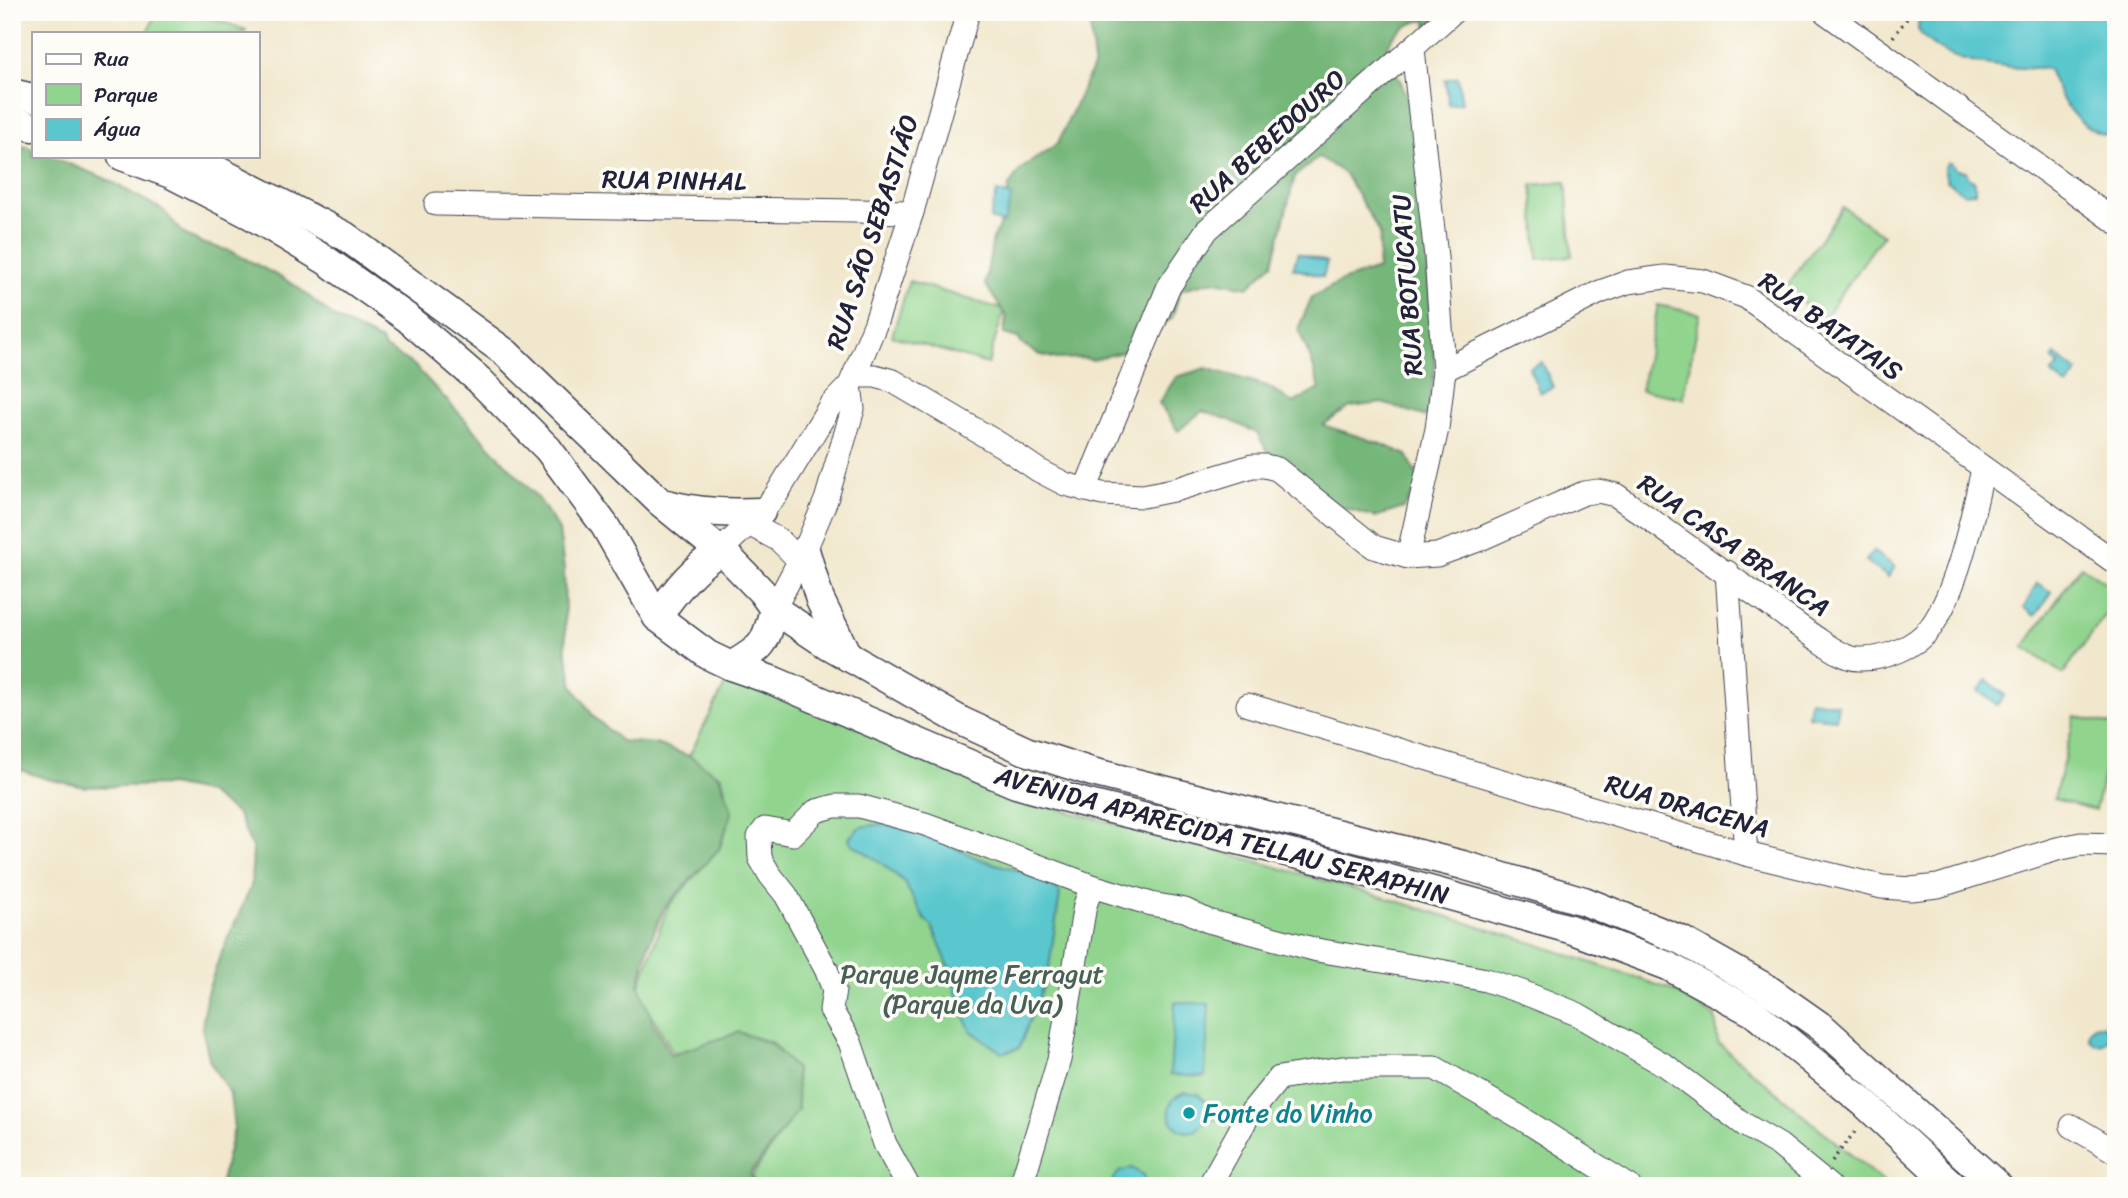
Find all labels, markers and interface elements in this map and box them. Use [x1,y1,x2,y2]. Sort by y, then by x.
legend [32,32,259,158]
text: Rua [94,40,129,78]
street label: RUA BEBEDOURO [1178,57,1356,225]
text: Parque [94,76,158,114]
street label: RUA SÃO SEBASTIÃO [812,108,932,356]
text: Água [93,110,141,148]
street label: RUA PINHAL [601,156,747,204]
street label: RUA BOTUCATU [1378,192,1436,378]
street label: RUA BATATAIS [1749,259,1913,393]
street label: RUA CASA BRANCA [1628,461,1840,629]
street label: AVENIDA APARECIDA TELLAU SERAPHIN [989,752,1454,918]
street label: RUA DRACENA [1599,761,1775,851]
park label: Parque Jayme Ferragut (Parque da Uva) [840,951,1104,1027]
place label: Fonte do Vinho [1203,1090,1373,1136]
marker: Fonte do Vinho [1181,1105,1197,1121]

